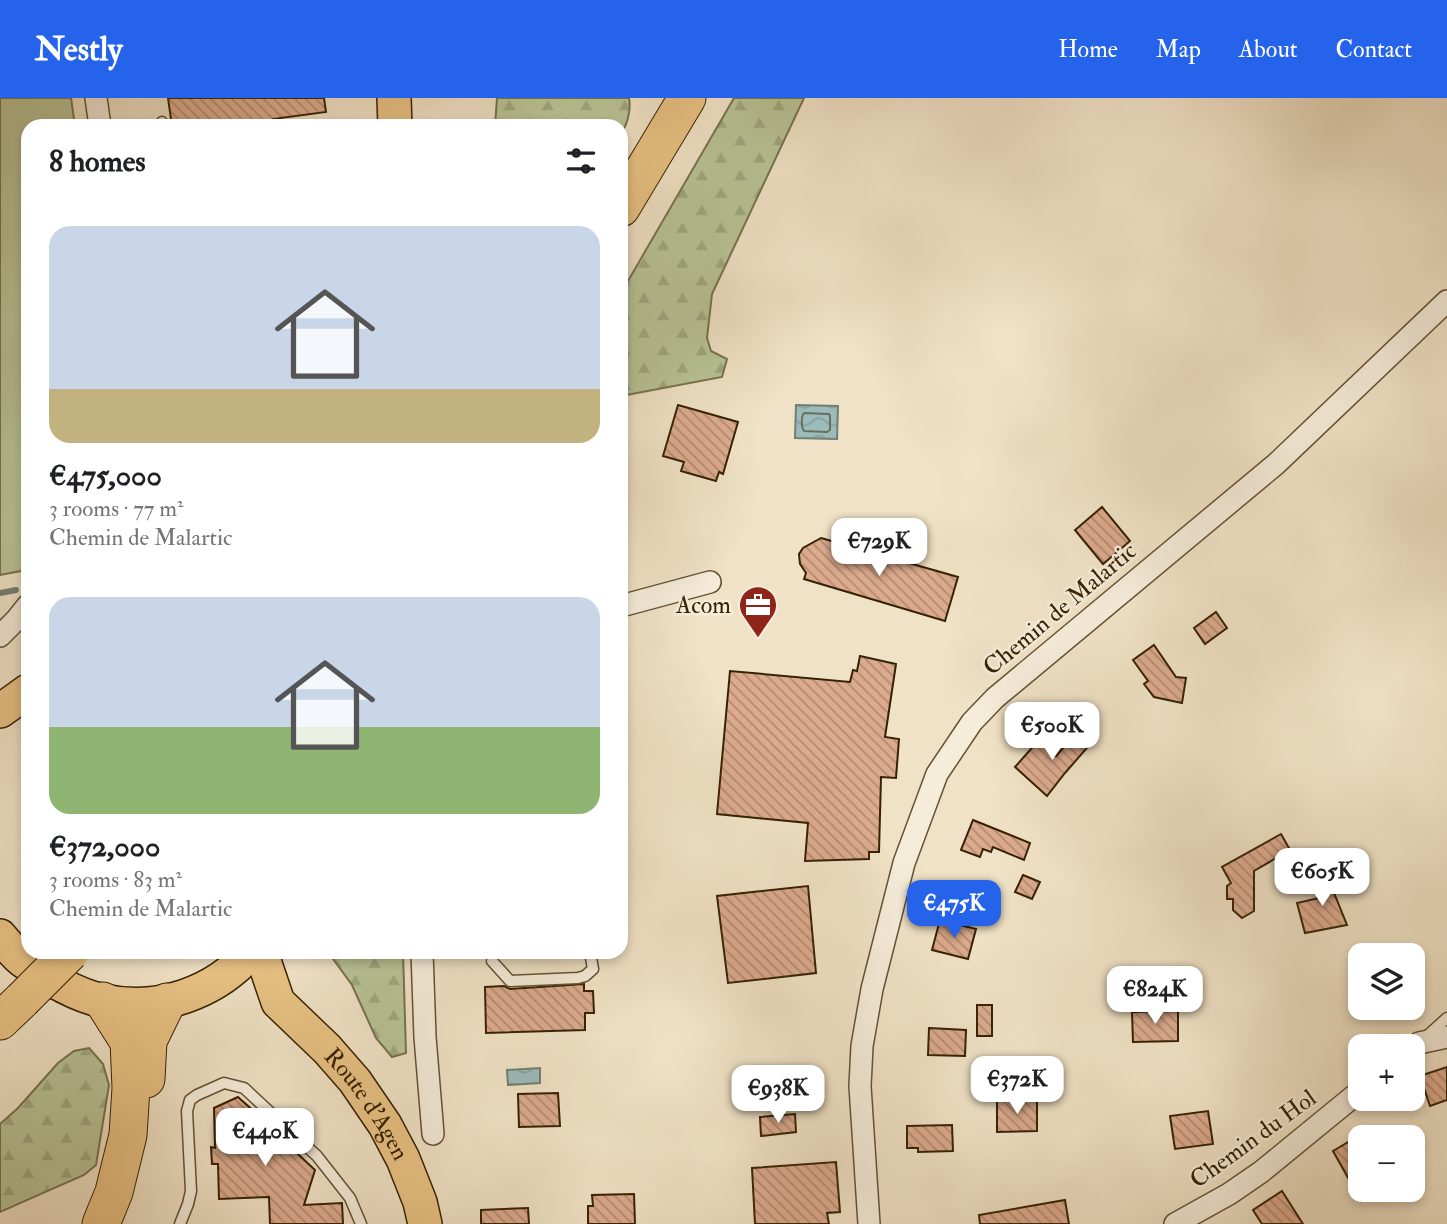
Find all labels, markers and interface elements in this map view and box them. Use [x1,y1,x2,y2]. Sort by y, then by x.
text: Nestly [35,29,123,70]
text: Home [1058,34,1118,65]
text: Map [1156,34,1201,65]
text: About [1239,34,1298,65]
text: Contact [1336,34,1412,65]
icon: filters [562,142,600,180]
text: 8 homes [49,143,146,180]
icon: home [262,271,388,397]
text: €475,000 [49,457,162,494]
text: 3 rooms · 77 m² [49,494,184,523]
pin: €729K [830,518,928,578]
text: Chemin de Malartic [49,523,232,552]
text: €729K [847,526,911,555]
street label: Chemin de Malartic [977,535,1143,682]
office icon: Acom [737,584,779,639]
place label: Acom [675,590,731,621]
icon: home [262,642,388,768]
pin: €500K [1003,702,1101,762]
text: €500K [1020,710,1084,739]
text: €372,000 [49,828,160,865]
pin: €605K [1273,848,1371,908]
text: €605K [1290,856,1354,885]
text: 3 rooms · 83 m² [49,865,182,894]
pin: €475K [905,880,1003,940]
text: €475K [923,888,985,917]
text: Chemin de Malartic [49,894,232,923]
map controls [1348,943,1425,1202]
button: layers [1348,943,1425,1020]
pin: €824K [1106,967,1204,1026]
text: €824K [1123,974,1187,1003]
button: + [1348,1034,1425,1111]
street label: Route d'Agen [317,1041,416,1166]
pin: €372K [968,1056,1066,1116]
text: €372K [987,1064,1047,1093]
pin: €938K [729,1066,827,1125]
text: €938K [748,1073,808,1102]
street label: Chemin du Hol [1184,1083,1322,1195]
pin: €440K [216,1108,314,1168]
text: €440K [232,1116,298,1145]
button: − [1348,1125,1425,1202]

